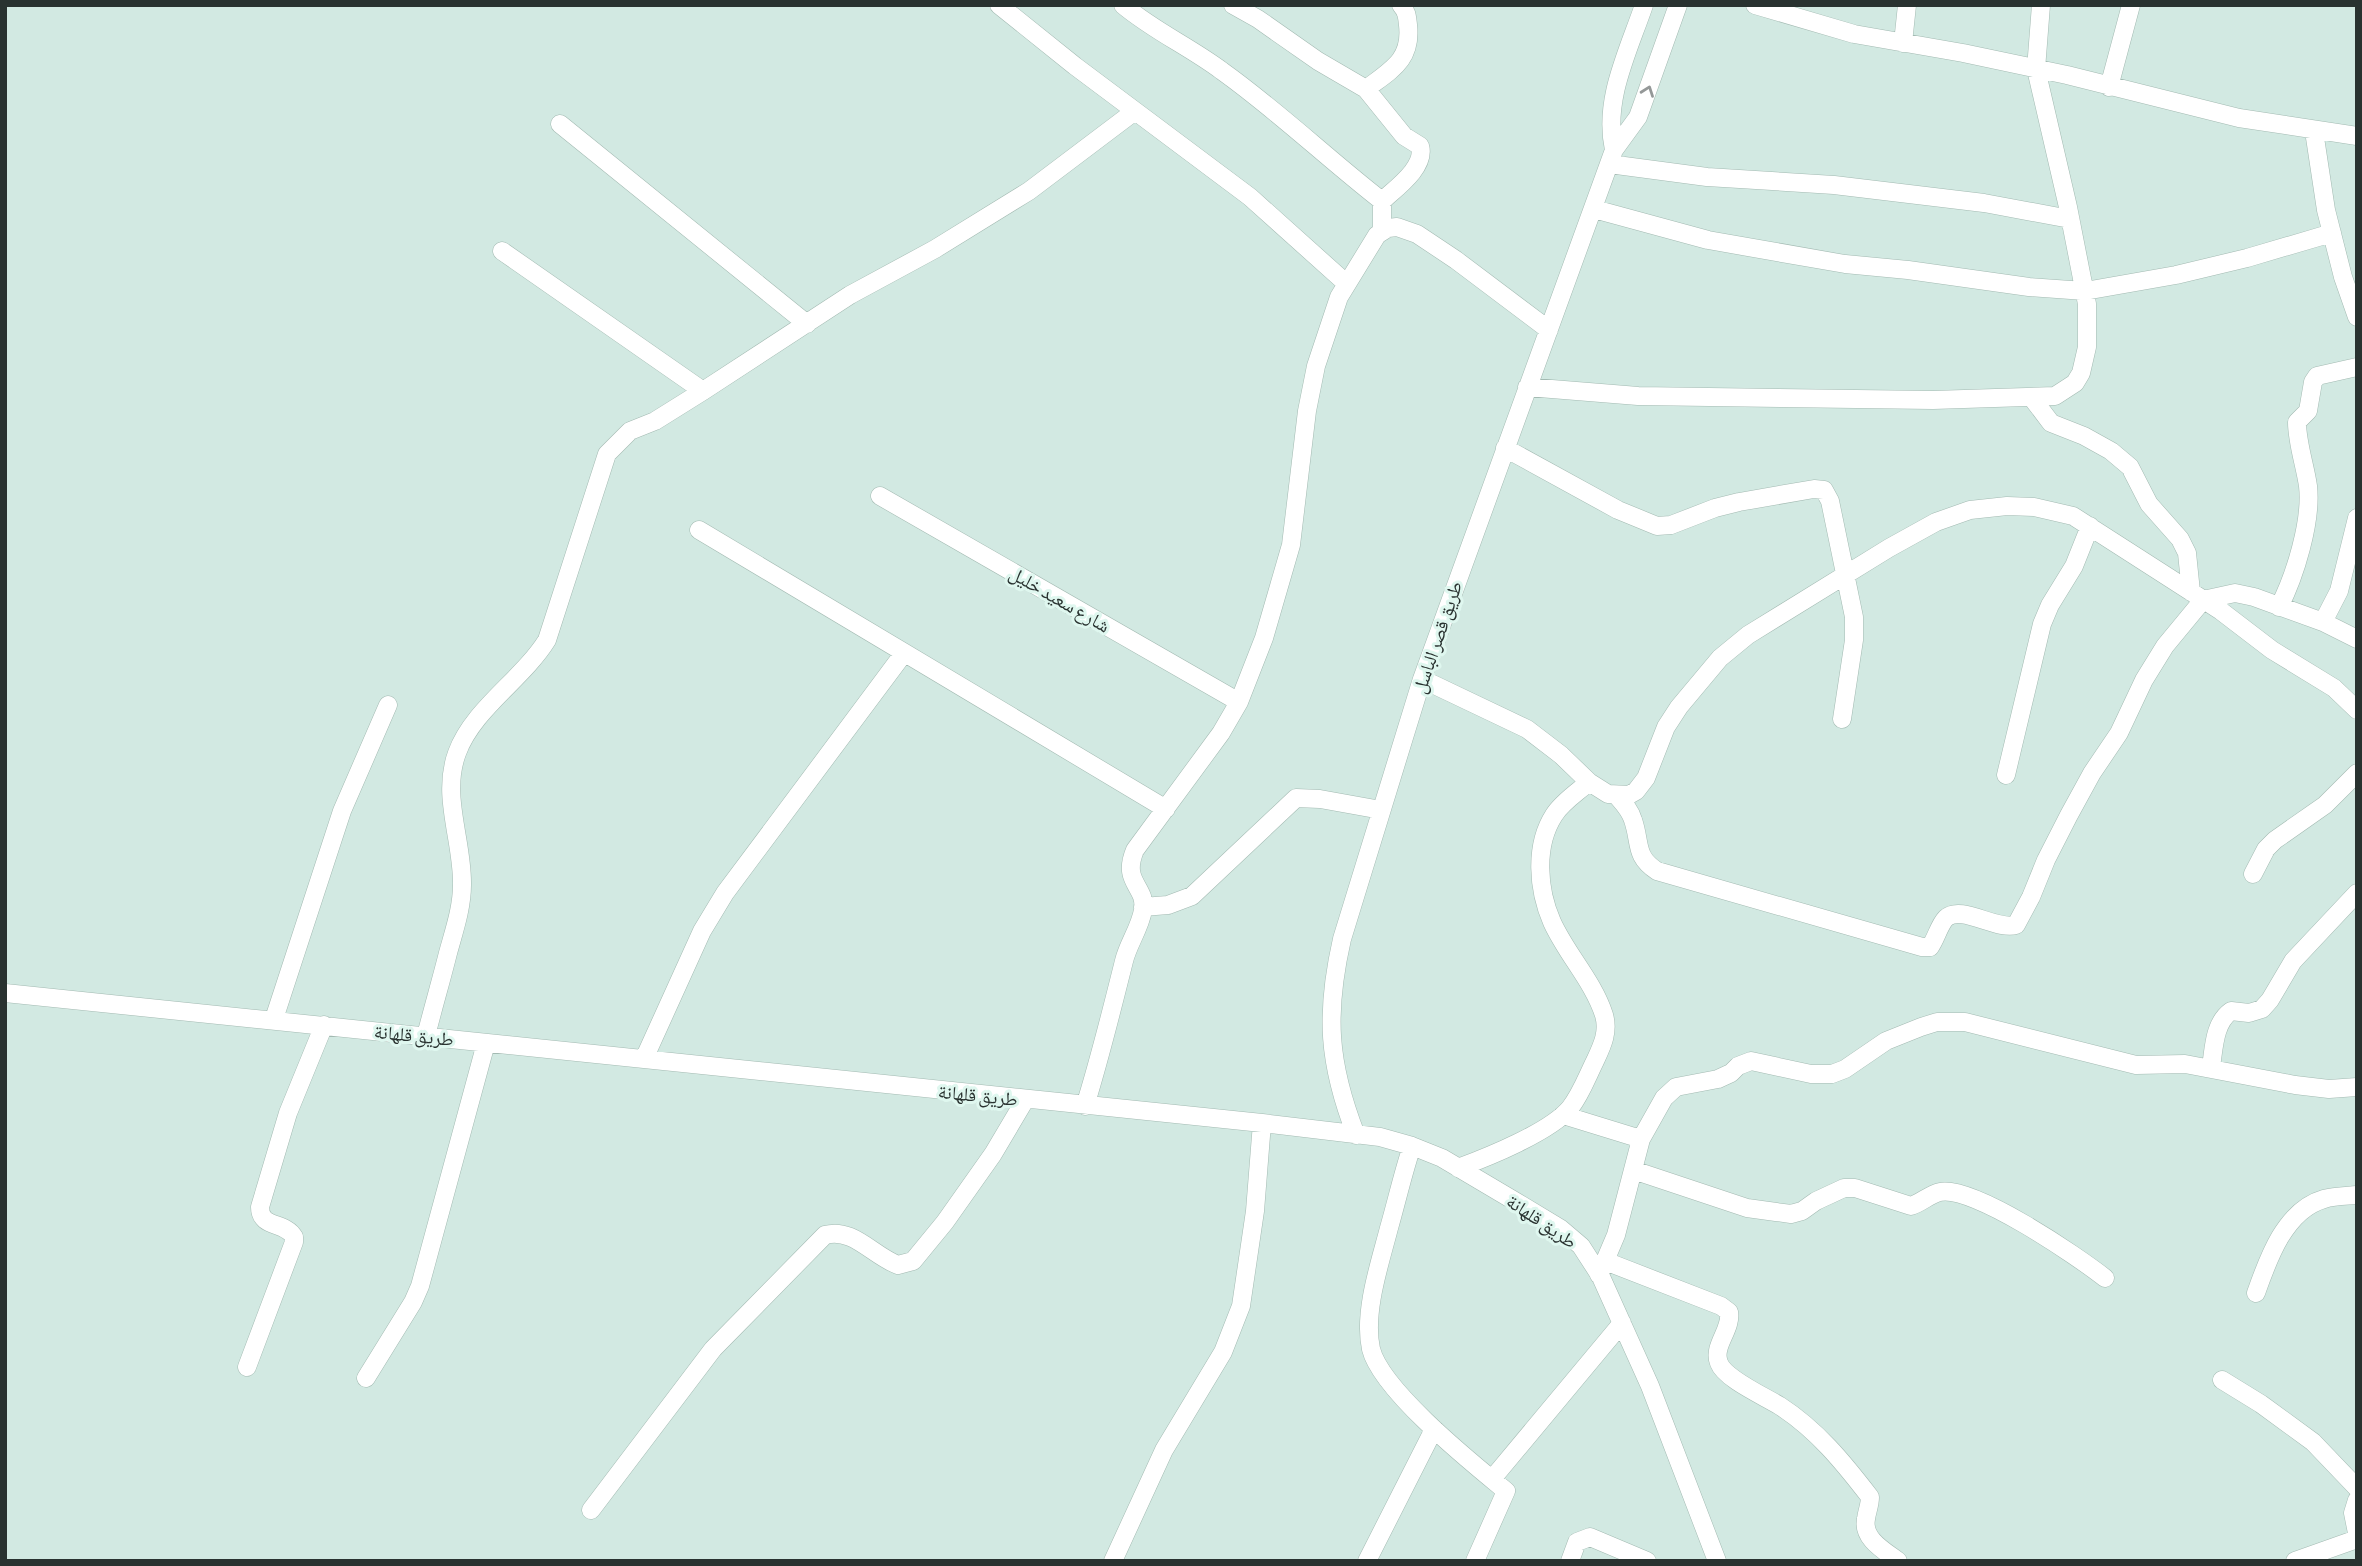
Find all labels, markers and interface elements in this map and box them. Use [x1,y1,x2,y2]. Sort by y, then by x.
one-way arrow [1639,86,1653,98]
street label: شارع سعيد خليل [1005,561,1114,637]
street label: طريق قصر الباسل [1408,578,1467,696]
street label: طريق قلهانة [373,1020,455,1051]
street label: طريق قلهانة [937,1080,1019,1111]
street label: طريق قلهانة [1502,1190,1581,1253]

